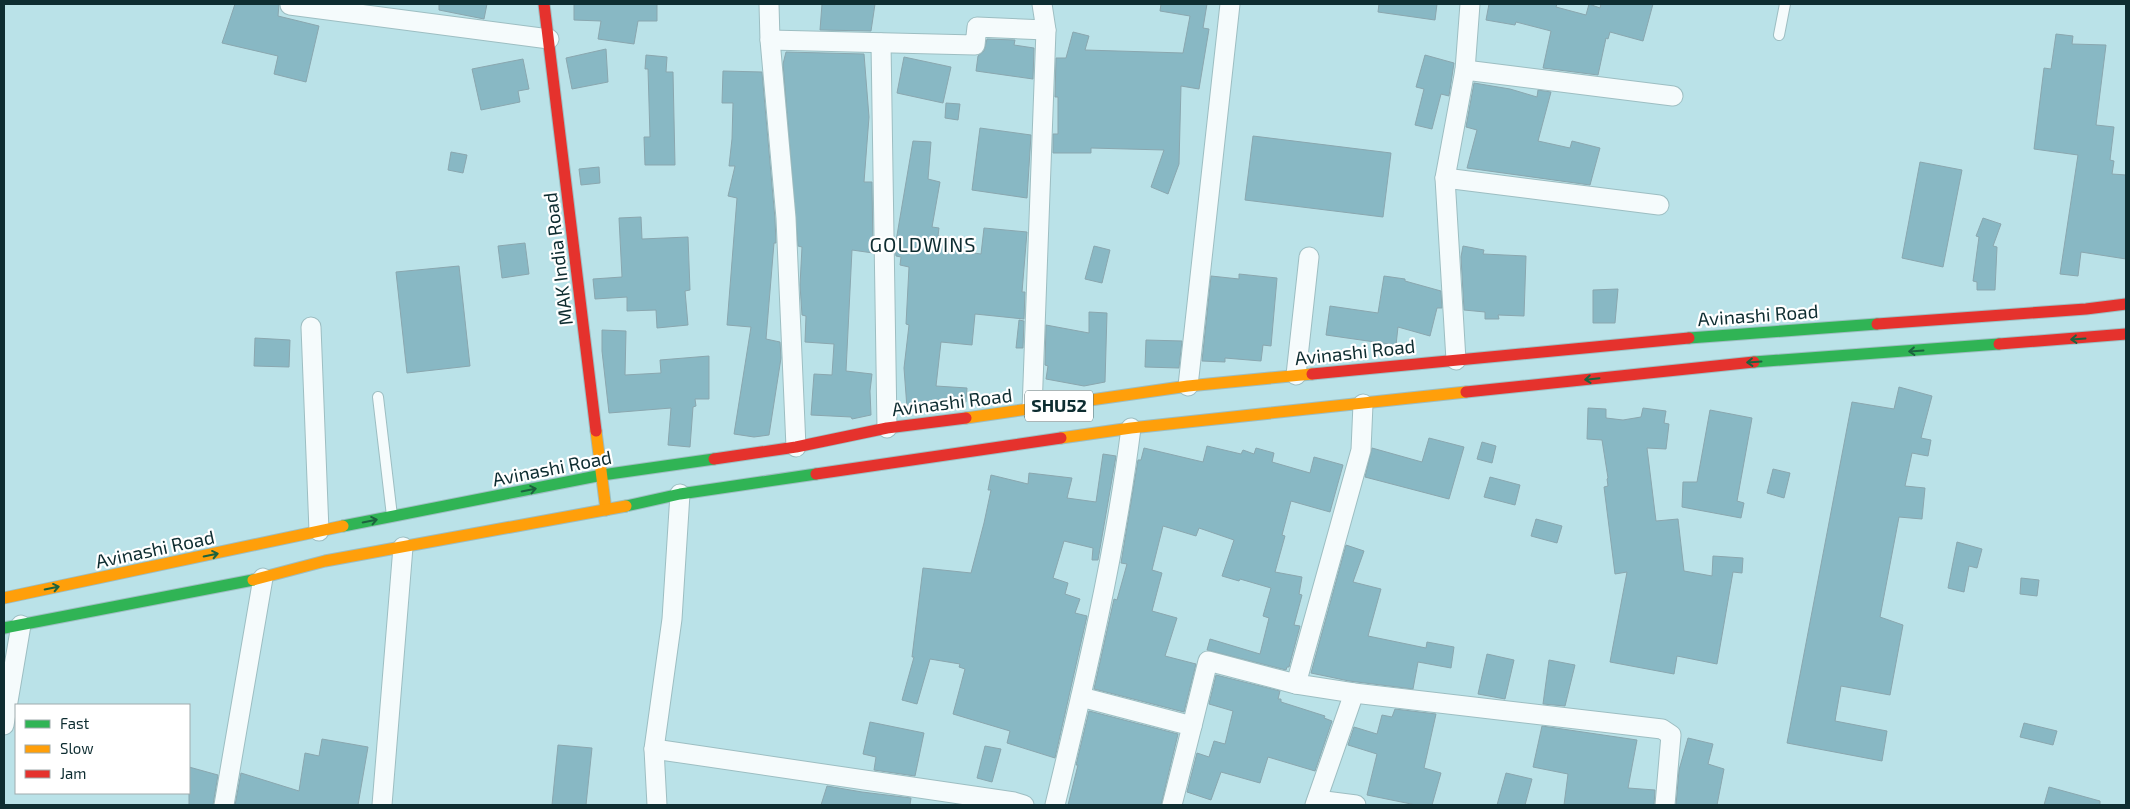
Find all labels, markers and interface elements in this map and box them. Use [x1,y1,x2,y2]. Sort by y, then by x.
street label: MAK India Road [538,191,577,327]
district label: GOLDWINS [870,232,977,256]
street label: Avinashi Road [1697,299,1819,330]
street label: Avinashi Road [1294,334,1416,369]
one-way arrow [2070,335,2086,344]
one-way arrow [1908,346,1924,356]
one-way arrow [1746,358,1762,367]
one-way arrow [1584,374,1600,384]
street label: Avinashi Road [890,383,1013,420]
road number: SHU52 [1025,391,1093,422]
street label: Avinashi Road [490,445,614,490]
one-way arrow [521,484,537,494]
one-way arrow [361,516,377,525]
street label: Avinashi Road [93,525,217,572]
one-way arrow [202,550,218,560]
one-way arrow [43,583,59,592]
legend [15,704,190,794]
text: Fast [60,714,90,732]
text: Slow [60,739,94,757]
text: Jam [60,764,86,782]

